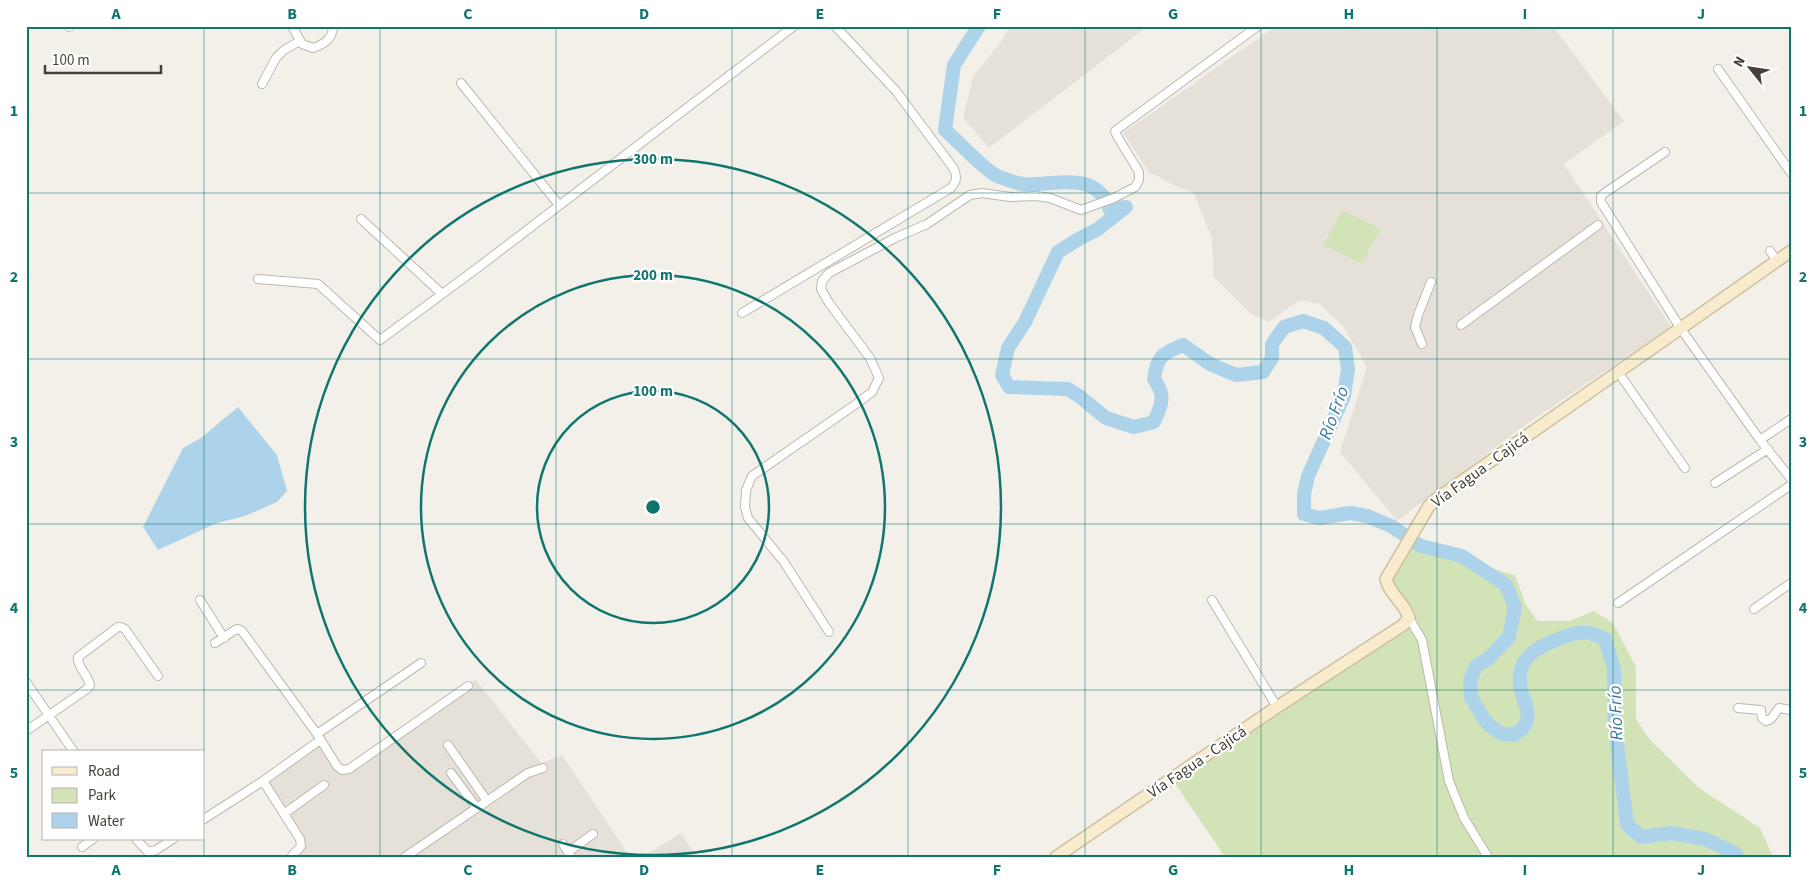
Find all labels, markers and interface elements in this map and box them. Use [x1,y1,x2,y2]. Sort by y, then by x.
text: A [110,3,121,25]
text: B [287,3,297,25]
text: C [463,3,473,25]
text: D [639,3,649,25]
text: E [816,3,824,25]
text: F [993,3,1001,25]
text: G [1168,3,1178,25]
text: H [1344,3,1354,25]
text: I [1523,3,1527,25]
text: J [1697,3,1705,25]
scale bar [45,42,161,74]
north arrow [1724,42,1774,92]
text: 100 m [52,50,90,71]
text: N [1729,53,1751,71]
text: 1 [10,100,18,122]
text: 1 [1799,100,1807,122]
text: 300 m [633,149,673,170]
text: 200 m [633,265,673,286]
text: 2 [10,266,18,288]
text: 2 [1799,266,1807,288]
text: 100 m [633,381,673,402]
water label: Río Frío [1313,383,1355,443]
street label: Vía Fagua - Cajicá [1427,427,1533,513]
text: 3 [10,431,18,453]
text: 3 [1799,431,1807,453]
centre of rings [644,498,662,516]
text: 4 [10,597,19,619]
text: 4 [1799,597,1808,619]
water label: Río Frío [1603,685,1629,741]
street label: Vía Fagua - Cajicá [1143,721,1251,803]
legend [42,750,205,840]
text: Road [88,761,120,782]
text: 5 [10,762,18,784]
text: 5 [1799,762,1807,784]
text: Park [88,785,117,806]
text: Water [88,811,125,832]
text: A [110,859,121,881]
text: B [287,859,297,881]
text: C [463,859,473,881]
text: D [639,859,649,881]
text: E [816,859,824,881]
text: F [993,859,1001,881]
text: G [1168,859,1178,881]
text: H [1344,859,1354,881]
text: I [1523,859,1527,881]
text: J [1697,859,1705,881]

